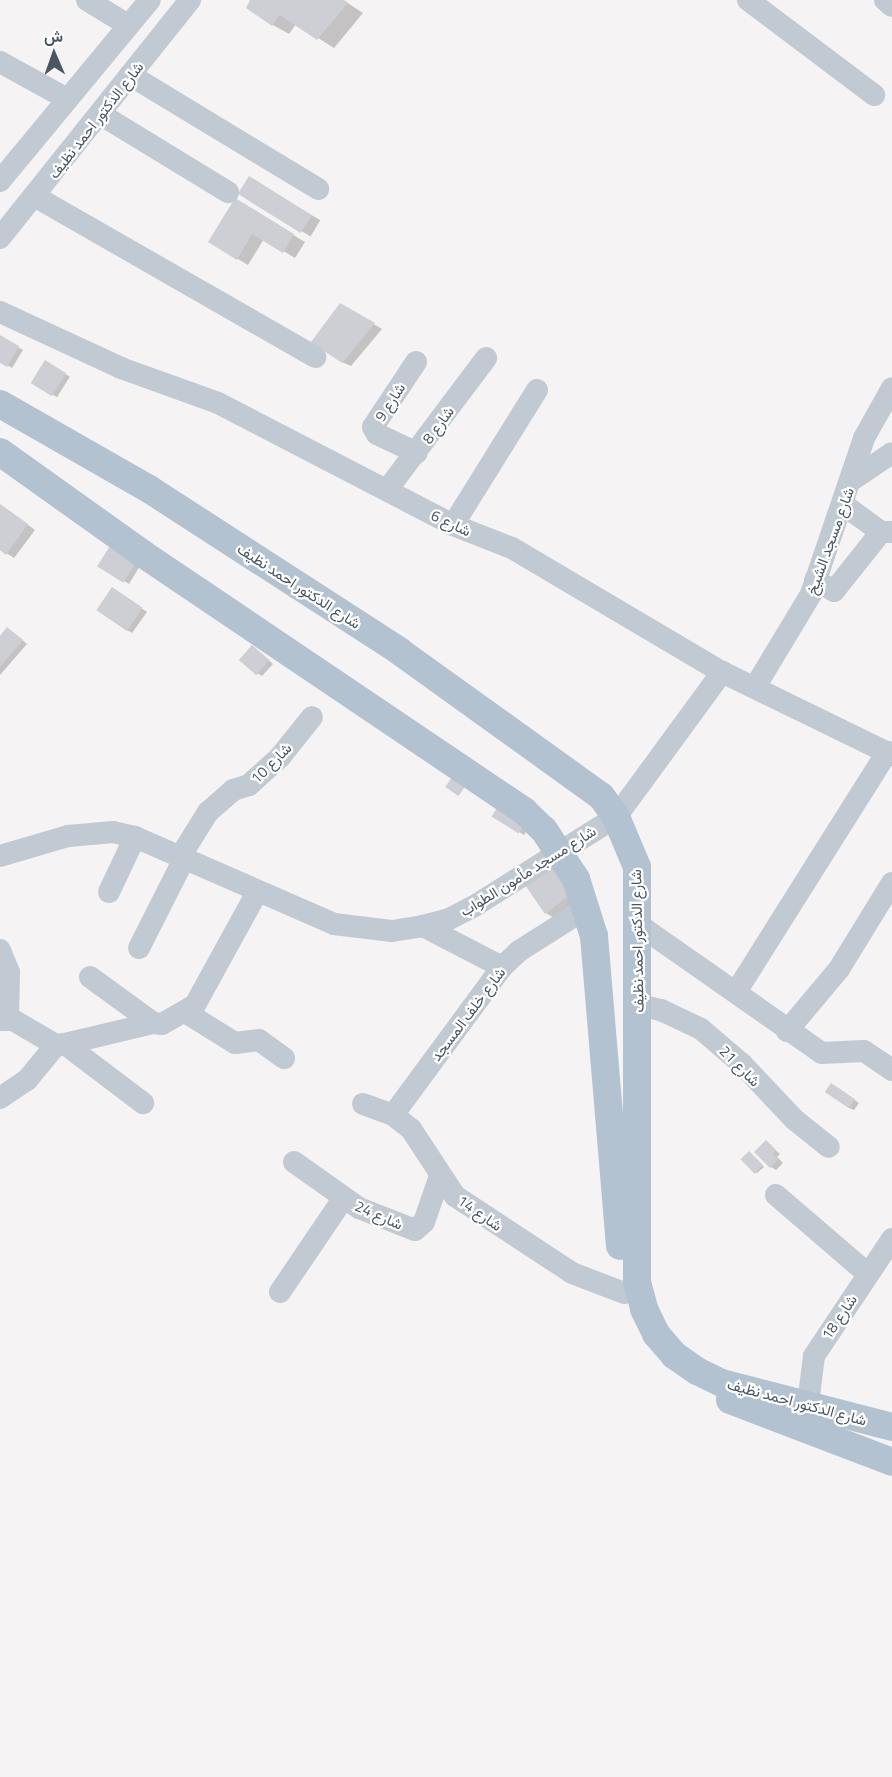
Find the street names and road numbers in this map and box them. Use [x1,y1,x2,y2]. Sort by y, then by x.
street label: شارع الدكتور احمد نظيف [45,58,147,182]
street label: شارع 9 [371,380,409,424]
street label: شارع 8 [418,403,458,447]
street label: شارع مسجد الشيخ [802,485,858,597]
street label: شارع 6 [428,506,474,540]
street label: شارع الدكتور احمد نظيف [234,539,364,633]
street label: شارع 10 [247,739,295,787]
street label: شارع مسجد مأمون الطواب [457,822,599,920]
street label: شارع الدكتور احمد نظيف [627,869,647,1013]
street label: شارع خلف المسجد [427,964,509,1064]
street label: شارع 21 [716,1042,764,1090]
street label: شارع 14 [454,1191,506,1235]
street label: شارع 24 [352,1197,406,1233]
street label: شارع 18 [817,1291,861,1343]
street label: شارع الدكتور احمد نظيف [725,1375,869,1429]

